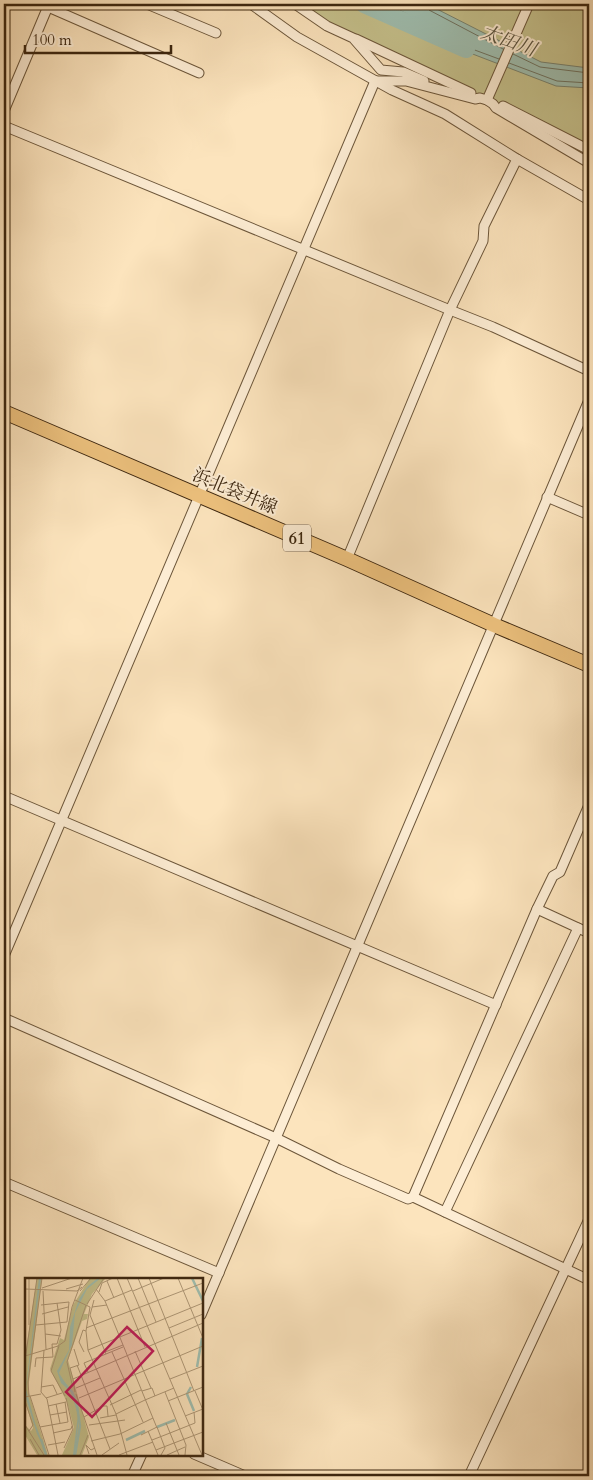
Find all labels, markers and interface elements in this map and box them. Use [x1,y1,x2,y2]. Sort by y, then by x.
water label: 太田川 [477,19,542,64]
scale bar [25,22,171,54]
text: 100 m [32,30,72,50]
street label: 浜北袋井線 [188,462,281,521]
road number: 61 [283,524,311,552]
inset map [25,1278,202,1455]

